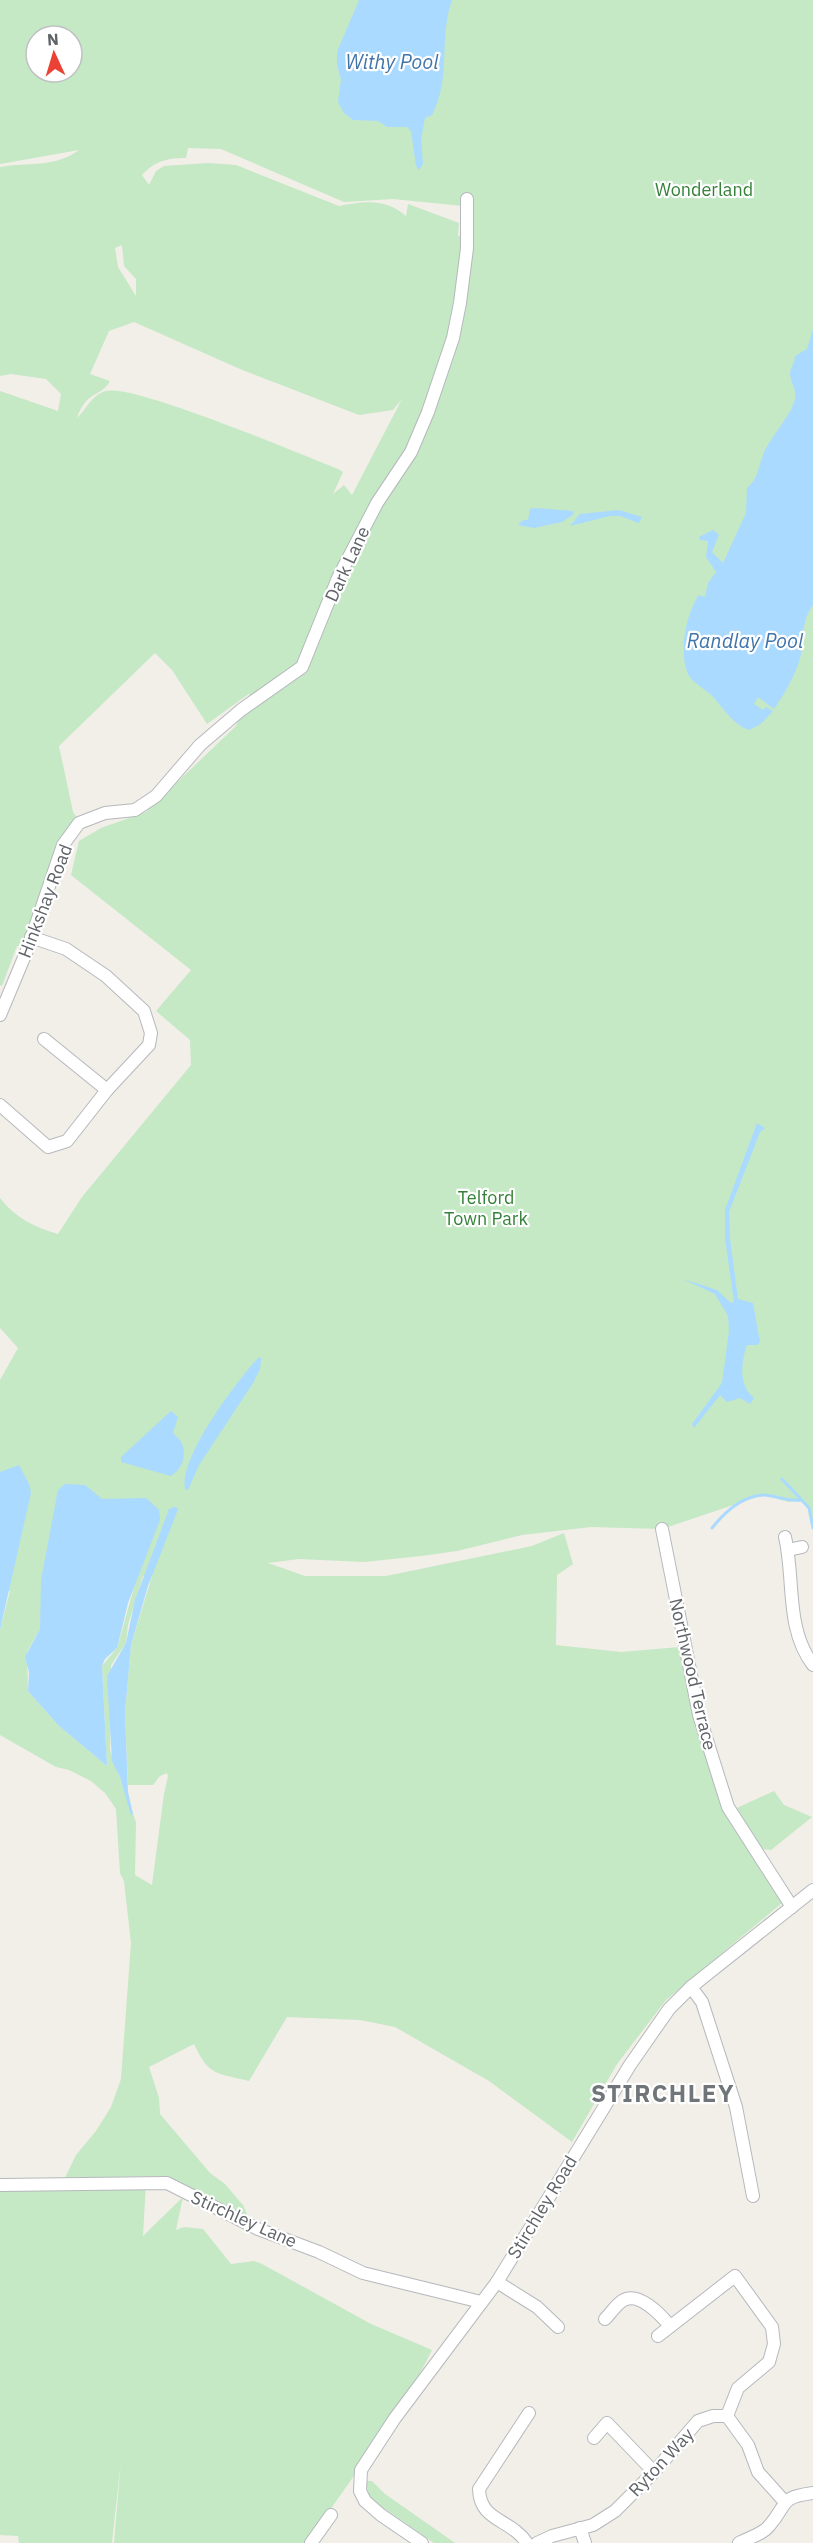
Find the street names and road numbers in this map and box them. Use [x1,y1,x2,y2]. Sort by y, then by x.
street label: Dark Lane [320,522,375,605]
street label: Hinkshay Road [13,841,77,961]
street label: Northwood Terrace [664,1596,722,1752]
street label: Stirchley Road [502,2151,582,2263]
street label: Stirchley Lane [187,2185,301,2253]
street label: Ryton Way [623,2423,699,2501]

